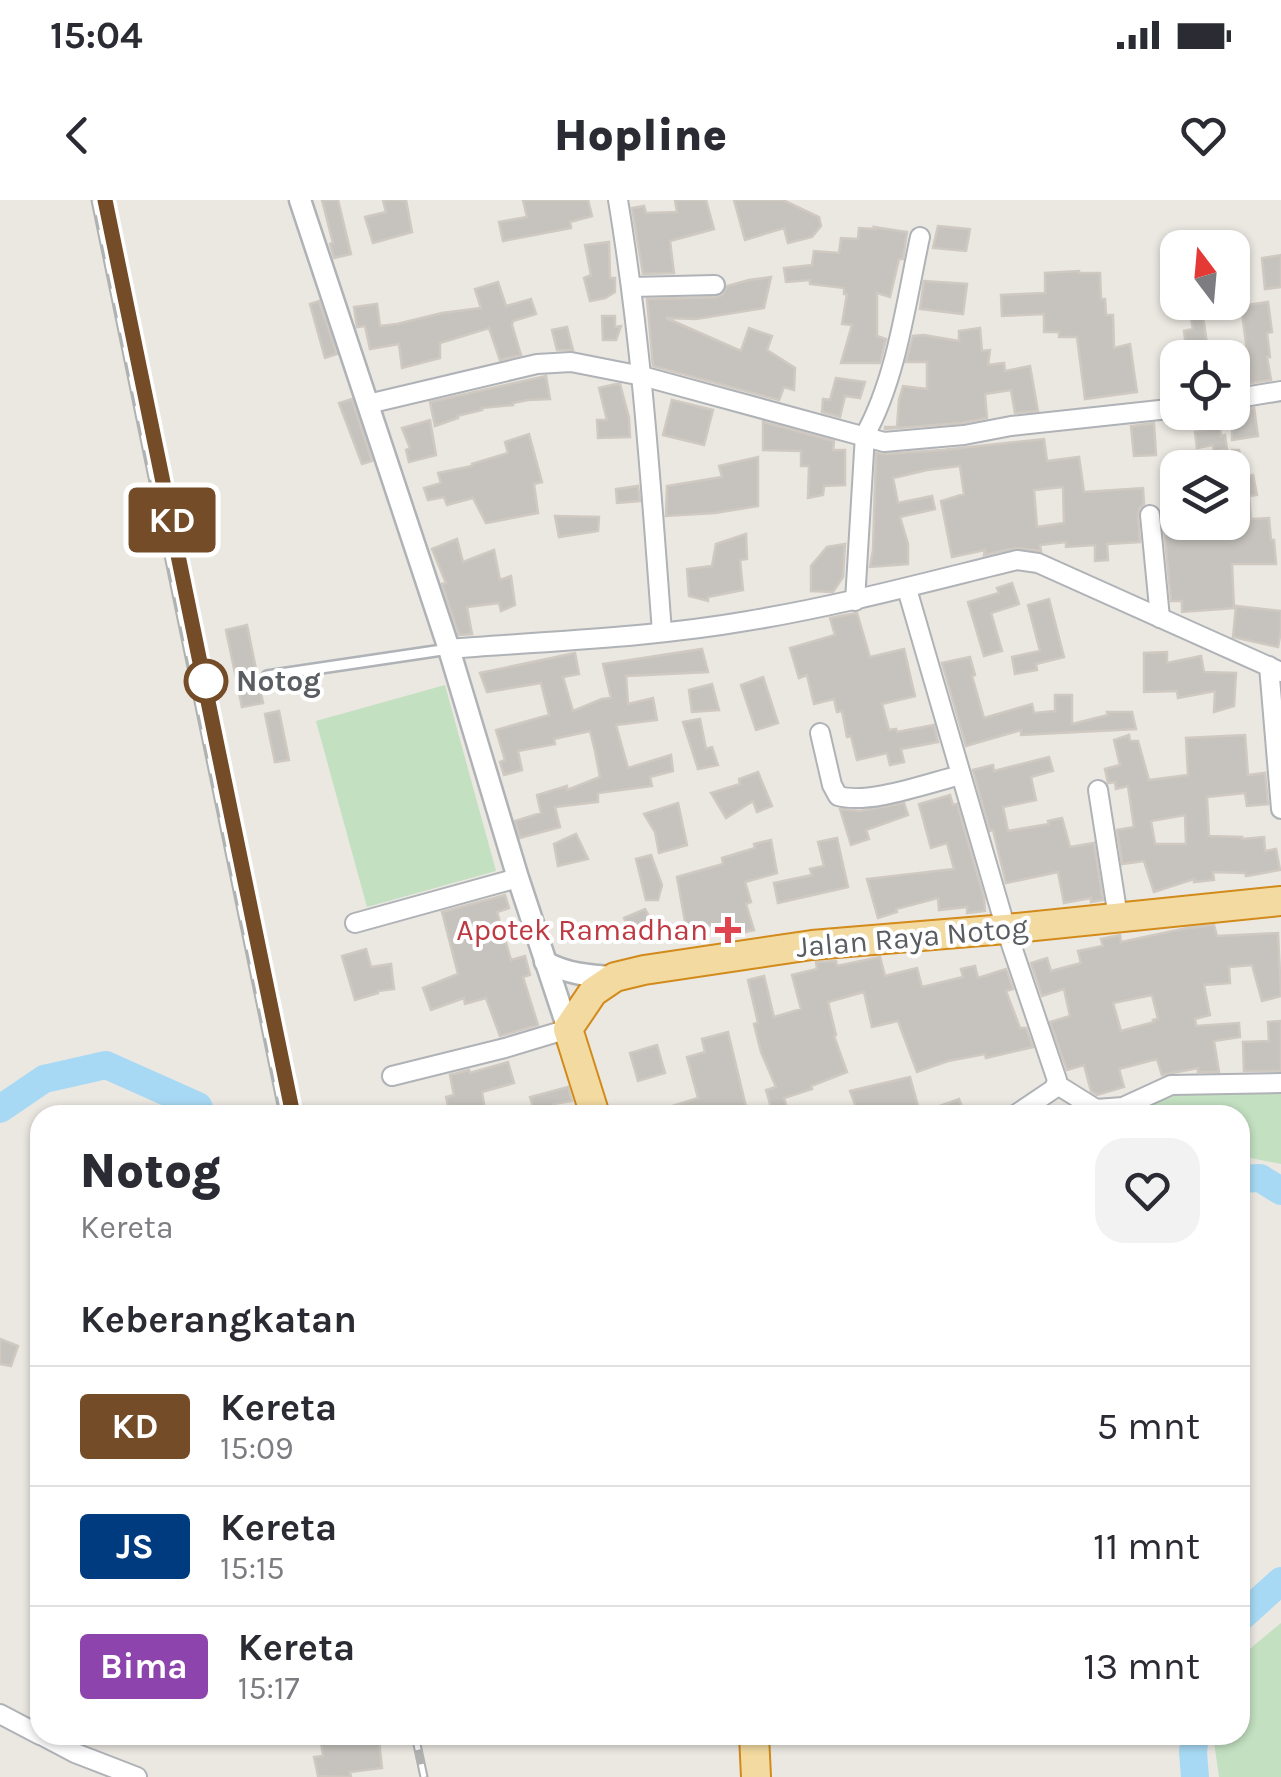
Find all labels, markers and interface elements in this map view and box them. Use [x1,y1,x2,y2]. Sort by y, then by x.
text: 15:04 [50,13,143,58]
icon: back [50,108,105,163]
icon: heart [1176,108,1231,163]
text: Hopline [554,109,727,161]
north arrow [1160,230,1250,320]
map controls [1160,230,1250,540]
button: locate [1160,340,1250,430]
button: layers [1160,450,1250,540]
line badge: KD [127,488,217,552]
text: KD [149,500,195,541]
marker: Notog [185,660,227,702]
place label: Notog [236,663,321,699]
street label: Jalan Raya Notog [794,909,1030,965]
place label: Apotek Ramadhan [456,912,708,948]
marker: Apotek Ramadhan [717,919,739,941]
button: heart [1095,1138,1200,1243]
text: Notog [80,1143,221,1199]
text: Kereta [80,1209,174,1246]
text: Keberangkatan [80,1297,357,1342]
text: Kereta [220,1385,337,1430]
text: 5 mnt [1097,1404,1200,1449]
text: KD [112,1406,158,1447]
text: 15:09 [220,1430,294,1467]
text: Kereta [220,1505,337,1550]
text: 11 mnt [1093,1524,1200,1569]
text: JS [116,1526,154,1567]
text: 15:15 [220,1550,285,1587]
text: Kereta [238,1625,355,1670]
text: 13 mnt [1083,1644,1200,1689]
text: Bima [100,1646,188,1687]
text: 15:17 [238,1670,299,1707]

